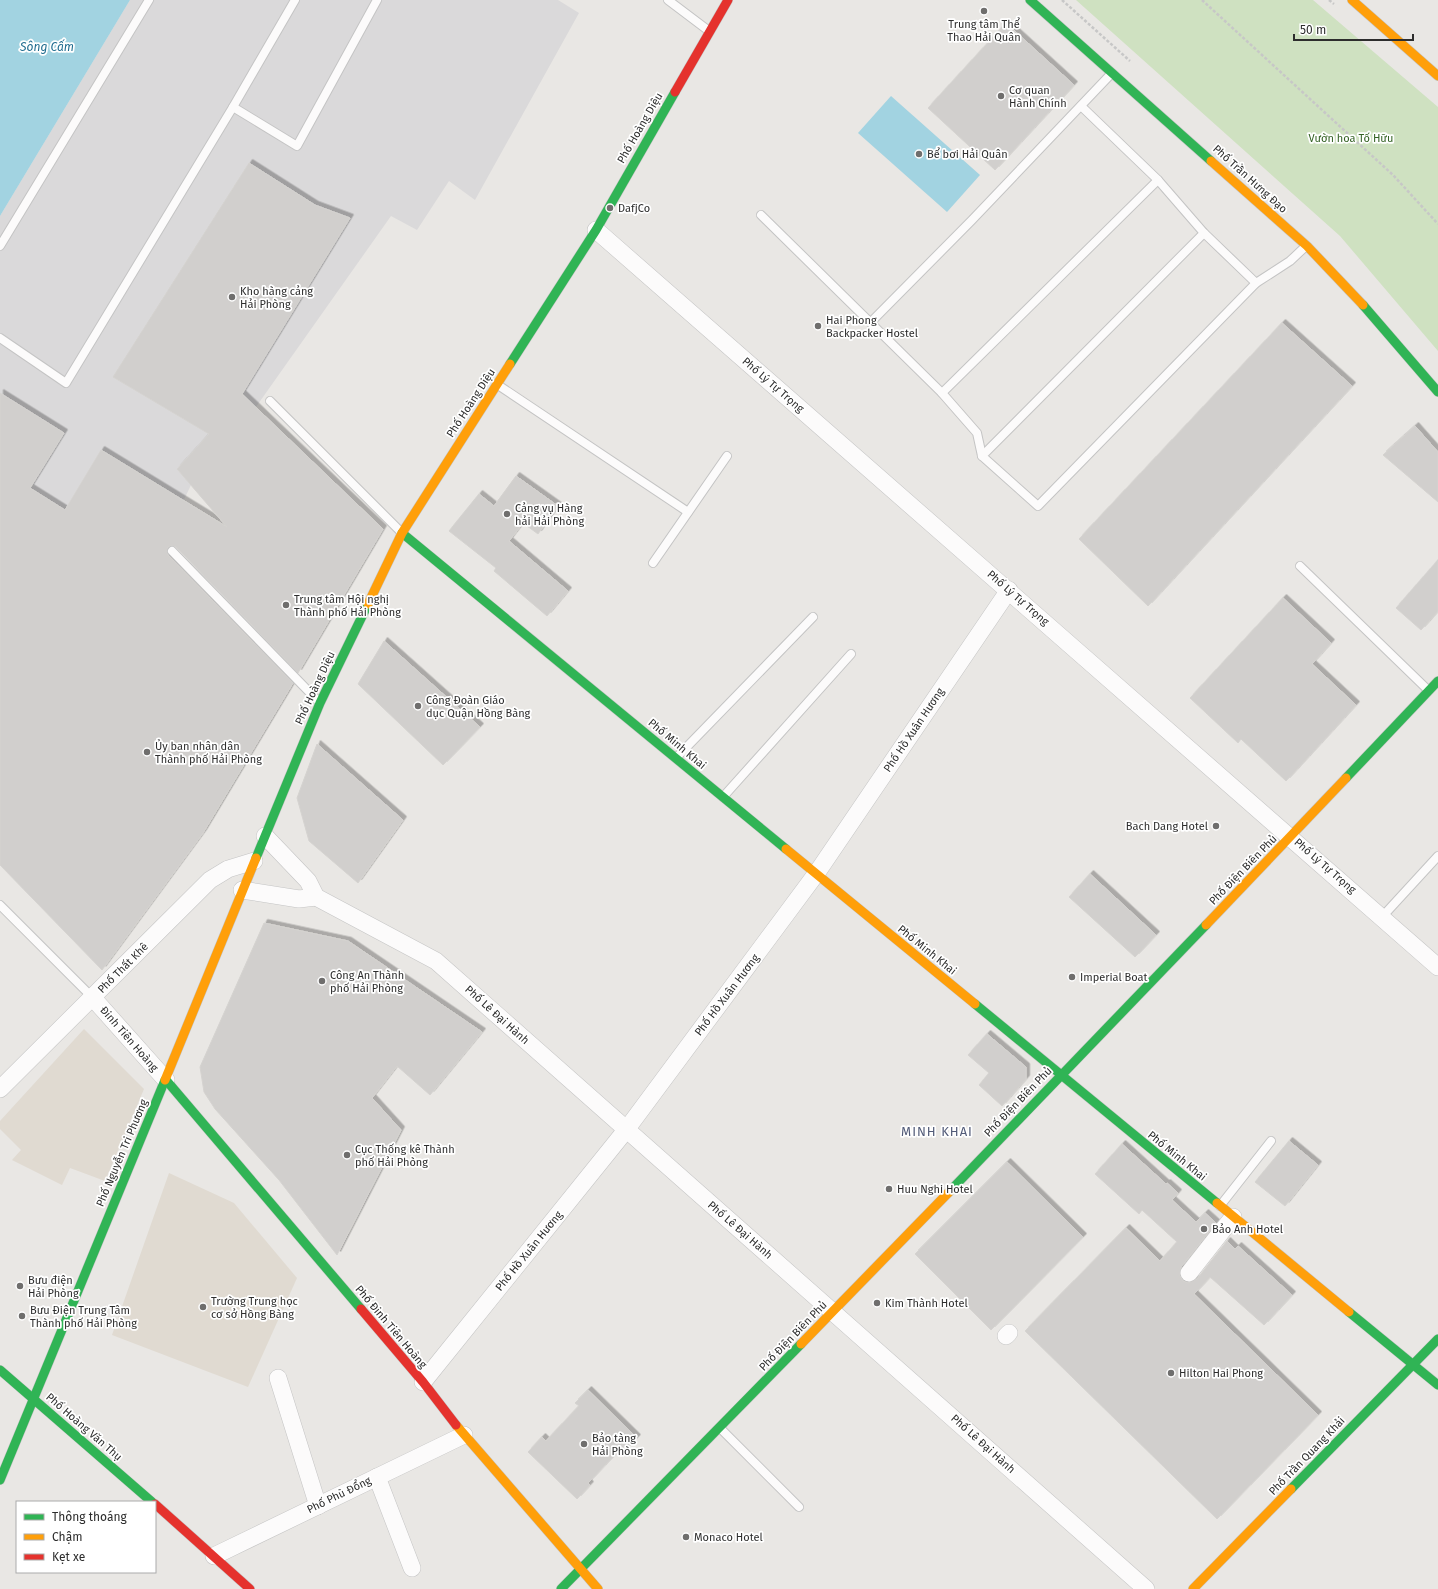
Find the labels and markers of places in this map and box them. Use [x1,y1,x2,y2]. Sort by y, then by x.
marker: Trung tâm Thể Thao Hải Quân [979,6,989,16]
place label: Trung tâm Thể Thao Hải Quân [947,17,1021,44]
place label: Cơ quan Hành Chính [1009,84,1067,110]
marker: Cơ quan Hành Chính [996,91,1006,101]
place label: Bể bơi Hải Quân [927,147,1008,161]
marker: Bể bơi Hải Quân [914,149,924,159]
place label: DafjCo [618,202,650,215]
marker: DafjCo [605,203,615,213]
place label: Kho hàng cảng Hải Phòng [240,285,313,311]
marker: Kho hàng cảng Hải Phòng [227,292,237,302]
place label: Hai Phong Backpacker Hostel [826,314,918,340]
marker: Hai Phong Backpacker Hostel [813,321,823,331]
place label: Cảng vụ Hàng hải Hải Phòng [515,502,584,528]
marker: Cảng vụ Hàng hải Hải Phòng [502,509,512,519]
place label: Trung tâm Hội nghị Thành phố Hải Phòng [294,593,401,619]
marker: Trung tâm Hội nghị Thành phố Hải Phòng [281,600,291,610]
place label: Công Đoàn Giáo dục Quận Hồng Bàng [426,694,531,720]
marker: Công Đoàn Giáo dục Quận Hồng Bàng [413,701,423,711]
place label: Ủy ban nhân dân Thành phố Hải Phòng [155,739,262,766]
marker: Ủy ban nhân dân Thành phố Hải Phòng [142,747,152,757]
place label: Bach Dang Hotel [1126,820,1208,833]
marker: Bach Dang Hotel [1211,821,1221,831]
place label: Công An Thành phố Hải Phòng [330,969,404,995]
place label: Imperial Boat [1080,971,1148,984]
marker: Imperial Boat [1067,972,1077,982]
marker: Công An Thành phố Hải Phòng [317,976,327,986]
place label: Cục Thống kê Thành phố Hải Phòng [355,1143,455,1169]
marker: Cục Thống kê Thành phố Hải Phòng [342,1150,352,1160]
place label: Huu Nghi Hotel [897,1183,973,1196]
marker: Huu Nghi Hotel [884,1184,894,1194]
place label: Bảo Anh Hotel [1212,1223,1283,1236]
marker: Bảo Anh Hotel [1199,1224,1209,1234]
place label: Bưu điện Hải Phòng [28,1274,79,1300]
marker: Bưu điện Hải Phòng [15,1281,25,1291]
place label: Trường Trung học cơ sở Hồng Bàng [211,1295,298,1321]
place label: Kim Thành Hotel [885,1297,968,1310]
marker: Kim Thành Hotel [872,1298,882,1308]
marker: Trường Trung học cơ sở Hồng Bàng [198,1302,208,1312]
place label: Bưu Điện Trung Tâm Thành phố Hải Phòng [30,1304,137,1330]
marker: Bưu Điện Trung Tâm Thành phố Hải Phòng [17,1311,27,1321]
place label: Hilton Hai Phong [1179,1367,1263,1380]
marker: Hilton Hai Phong [1166,1368,1176,1378]
place label: Bảo tàng Hải Phòng [592,1432,643,1458]
marker: Bảo tàng Hải Phòng [579,1439,589,1449]
place label: Monaco Hotel [694,1531,763,1544]
marker: Monaco Hotel [681,1532,691,1542]

